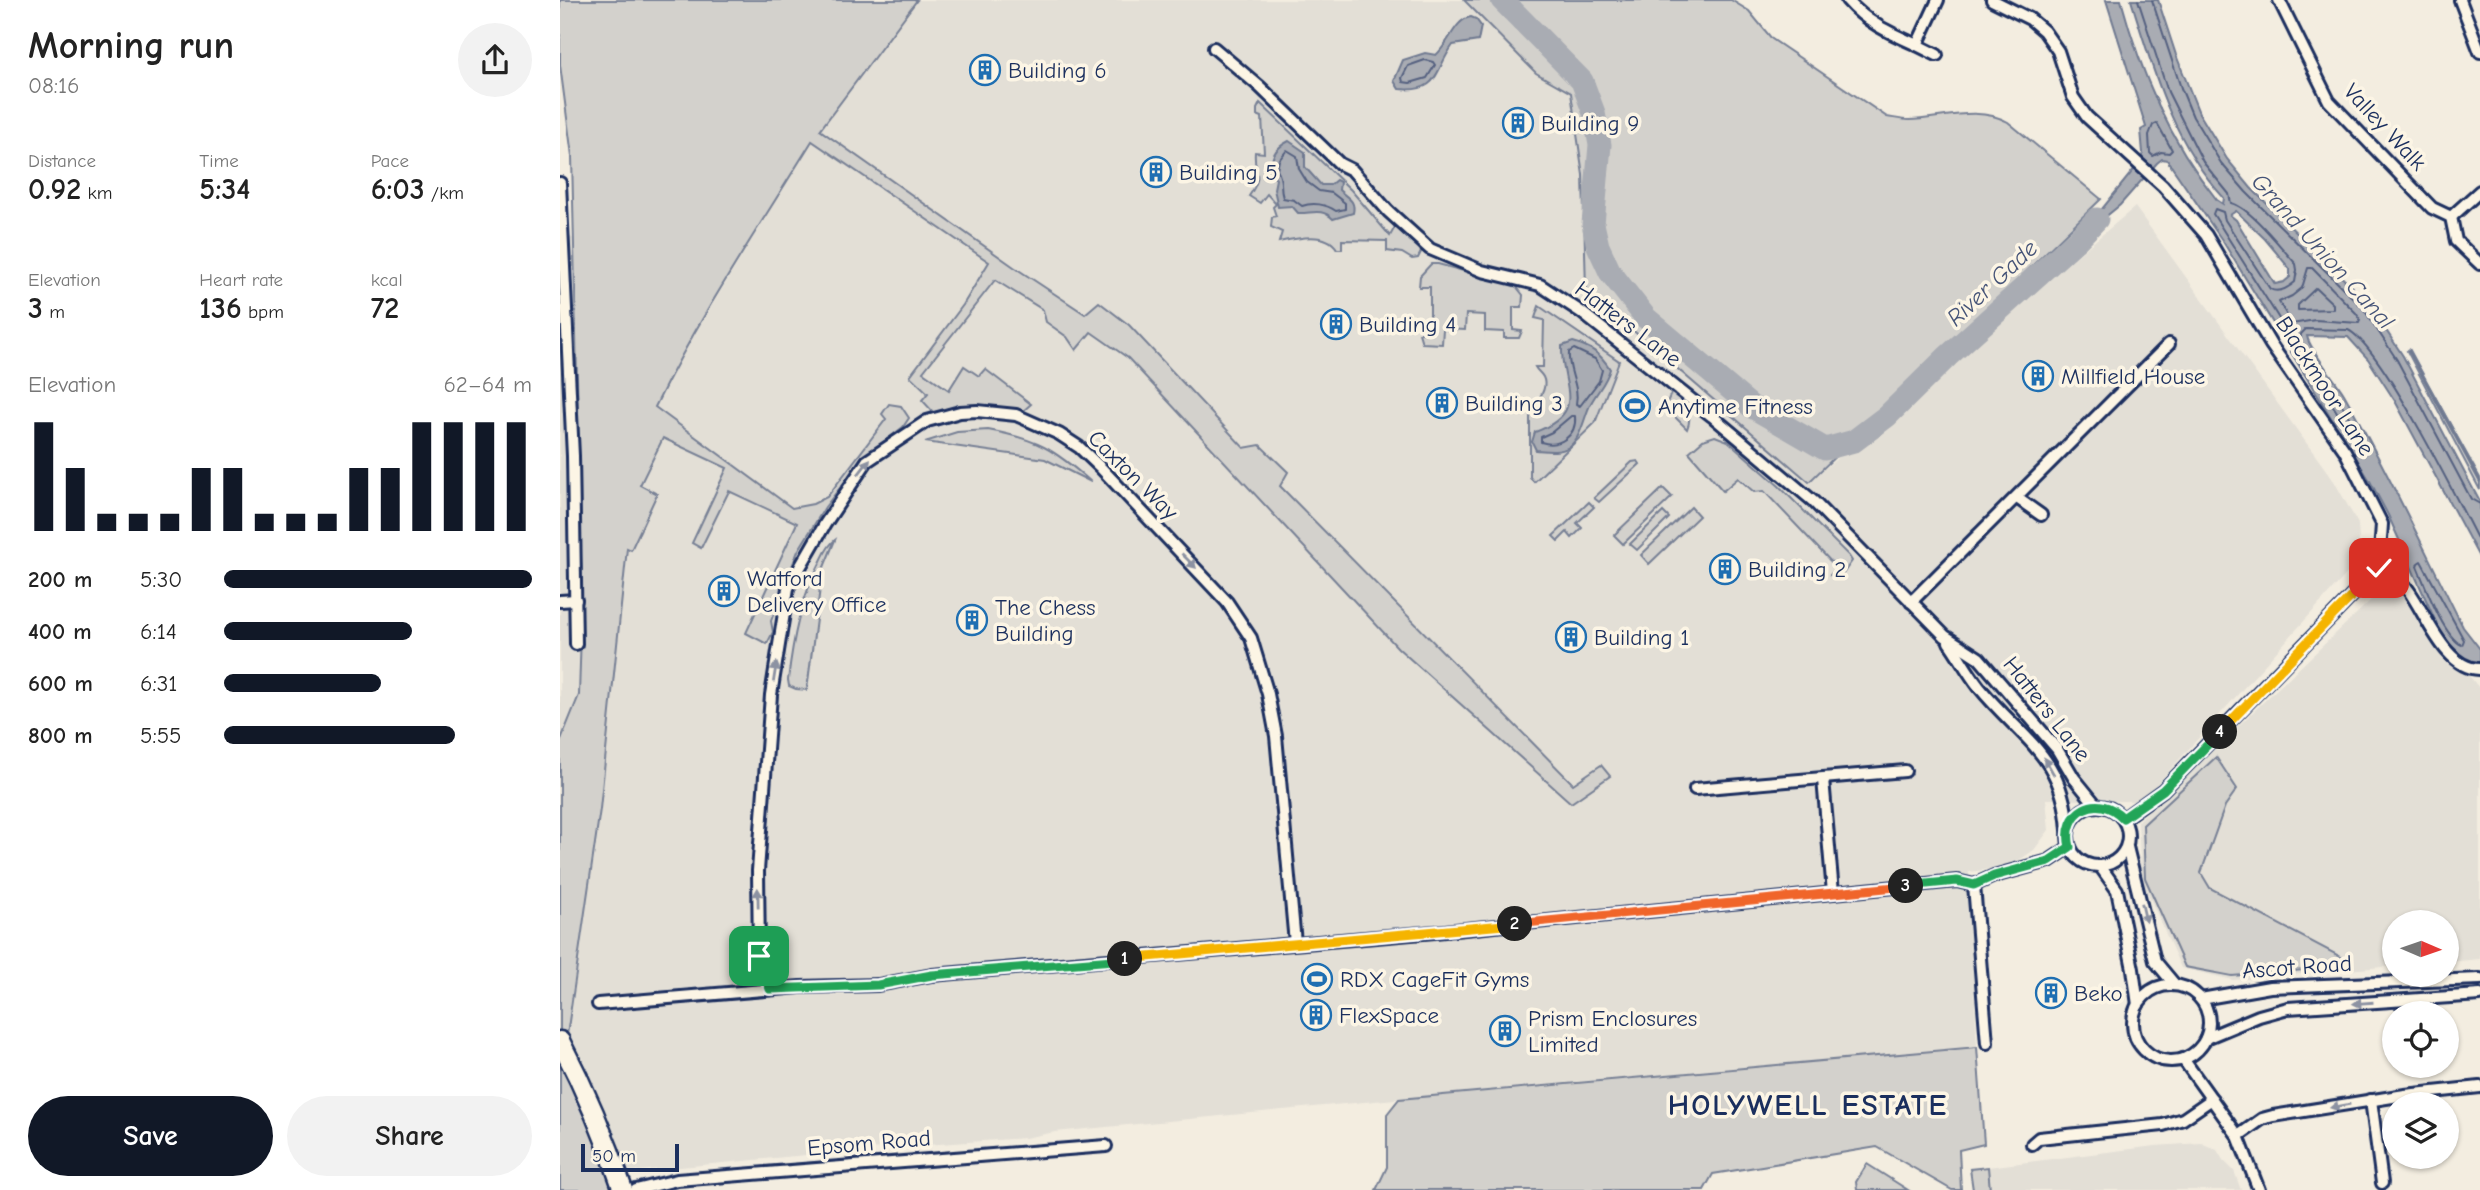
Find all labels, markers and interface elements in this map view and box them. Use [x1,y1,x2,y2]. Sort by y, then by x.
button: share [458,23,532,97]
text: Morning run [28,24,234,68]
building icon: Building 6 [968,53,1002,87]
place label: Building 6 [1008,57,1107,84]
text: 08:16 [28,72,80,99]
street label: Valley Walk [2338,78,2432,176]
building icon: Building 9 [1501,106,1535,140]
place label: Building 9 [1541,110,1640,137]
text: Distance [28,150,96,172]
text: Time [199,150,239,172]
text: Pace [371,150,409,172]
building icon: Building 5 [1139,155,1173,189]
place label: Building 5 [1179,159,1278,186]
water label: Grand Union Canal [2246,167,2401,335]
text: 0.92 [28,172,81,207]
text: 5:34 [199,172,250,207]
text: 6:03 [371,172,425,207]
text: km [81,182,113,204]
text: /km [425,182,464,204]
water label: River Gade [1941,234,2043,332]
text: Elevation [28,269,101,291]
text: Heart rate [199,269,283,291]
text: kcal [371,269,403,291]
street label: Hatters Lane [1570,275,1686,373]
text: 3 [28,291,43,326]
text: 136 [199,291,242,326]
text: 72 [371,291,399,326]
text: m [43,301,65,323]
text: bpm [242,301,284,323]
building icon: Building 4 [1319,307,1353,341]
place label: Building 4 [1359,311,1456,338]
street label: Blackmoor Lane [2270,311,2380,461]
building icon: Millfield House [2021,359,2055,393]
place label: Millfield House [2061,363,2205,390]
text: Elevation [28,371,116,398]
text: 62–64 m [443,371,532,398]
building icon: Building 3 [1425,386,1459,420]
sports icon: Anytime Fitness [1618,389,1652,423]
place label: Building 3 [1465,390,1563,417]
place label: Anytime Fitness [1658,393,1813,420]
street label: Caxton Way [1082,424,1184,526]
one-way arrow [857,458,871,477]
pin [2349,538,2409,598]
icon: check [2360,549,2398,587]
one-way arrow [1181,552,1197,569]
building icon: Building 2 [1708,552,1742,586]
place label: Building 2 [1748,556,1846,583]
place label: Watford Delivery Office [747,565,886,618]
text: 200 m [28,566,92,593]
text: 5:30 [140,566,182,593]
building icon: Watford Delivery Office [707,574,741,608]
place label: The Chess Building [995,594,1096,647]
building icon: The Chess Building [955,603,989,637]
text: 400 m [28,618,92,645]
text: 6:14 [140,618,177,645]
building icon: Building 1 [1554,620,1588,654]
place label: Building 1 [1594,624,1689,651]
street label: Hatters Lane [1998,651,2096,767]
one-way arrow [770,660,781,682]
text: 600 m [28,670,93,697]
text: 6:31 [140,670,177,697]
pin: 4 [2202,714,2238,750]
text: 4 [2215,720,2224,742]
text: 800 m [28,722,93,749]
text: 5:55 [140,722,182,749]
one-way arrow [2043,756,2055,776]
pin: 3 [1888,868,1924,903]
text: 3 [1901,874,1910,896]
one-way arrow [752,887,764,909]
one-way arrow [2138,902,2149,924]
pin: 2 [1497,906,1532,942]
north arrow [2382,910,2459,987]
map controls [2382,910,2459,1169]
text: 2 [1510,912,1519,934]
pin [729,926,789,986]
icon: arrive [740,937,778,975]
pin: 1 [1108,942,1142,976]
text: 1 [1121,947,1128,969]
street label: Ascot Road [2241,950,2353,984]
sports icon: RDX CageFit Gyms [1300,962,1334,996]
place label: RDX CageFit Gyms [1340,966,1529,993]
building icon: Beko [2034,976,2068,1010]
place label: Beko [2074,980,2123,1007]
building icon: FlexSpace [1299,998,1333,1032]
one-way arrow [2352,998,2374,1009]
button: locate [2382,1001,2459,1078]
place label: FlexSpace [1339,1002,1439,1029]
place label: Prism Enclosures Limited [1528,1005,1697,1058]
building icon: Prism Enclosures Limited [1488,1014,1522,1048]
district label: HOLYWELL ESTATE [1668,1088,1948,1123]
button: layers [2382,1092,2459,1169]
button: Save [28,1096,273,1176]
button: Share [287,1096,532,1176]
one-way arrow [2329,1101,2351,1112]
street label: Epsom Road [806,1124,932,1162]
scale bar [581,1141,679,1173]
text: 50 m [592,1145,636,1167]

